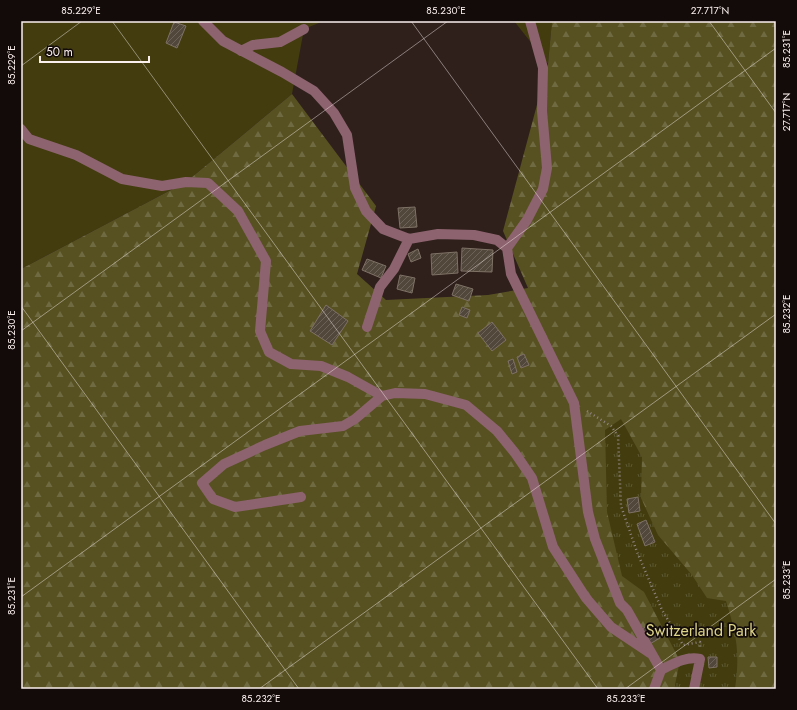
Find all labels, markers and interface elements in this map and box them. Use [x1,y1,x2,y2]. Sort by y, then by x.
text: 85.229°E [61,3,101,18]
text: 85.230°E [426,3,466,18]
text: 27.717°N [691,3,729,18]
text: 85.231°E [779,30,794,68]
scale bar [40,38,149,64]
text: 50 m [46,43,73,61]
text: 85.229°E [4,45,19,85]
text: 27.717°N [779,93,794,131]
text: 85.232°E [779,294,794,334]
text: 85.230°E [4,310,19,350]
text: 85.233°E [779,561,794,600]
text: 85.231°E [4,577,19,615]
park label: Switzerland Park [646,619,757,642]
text: 85.232°E [241,691,281,706]
text: 85.233°E [607,691,646,706]

